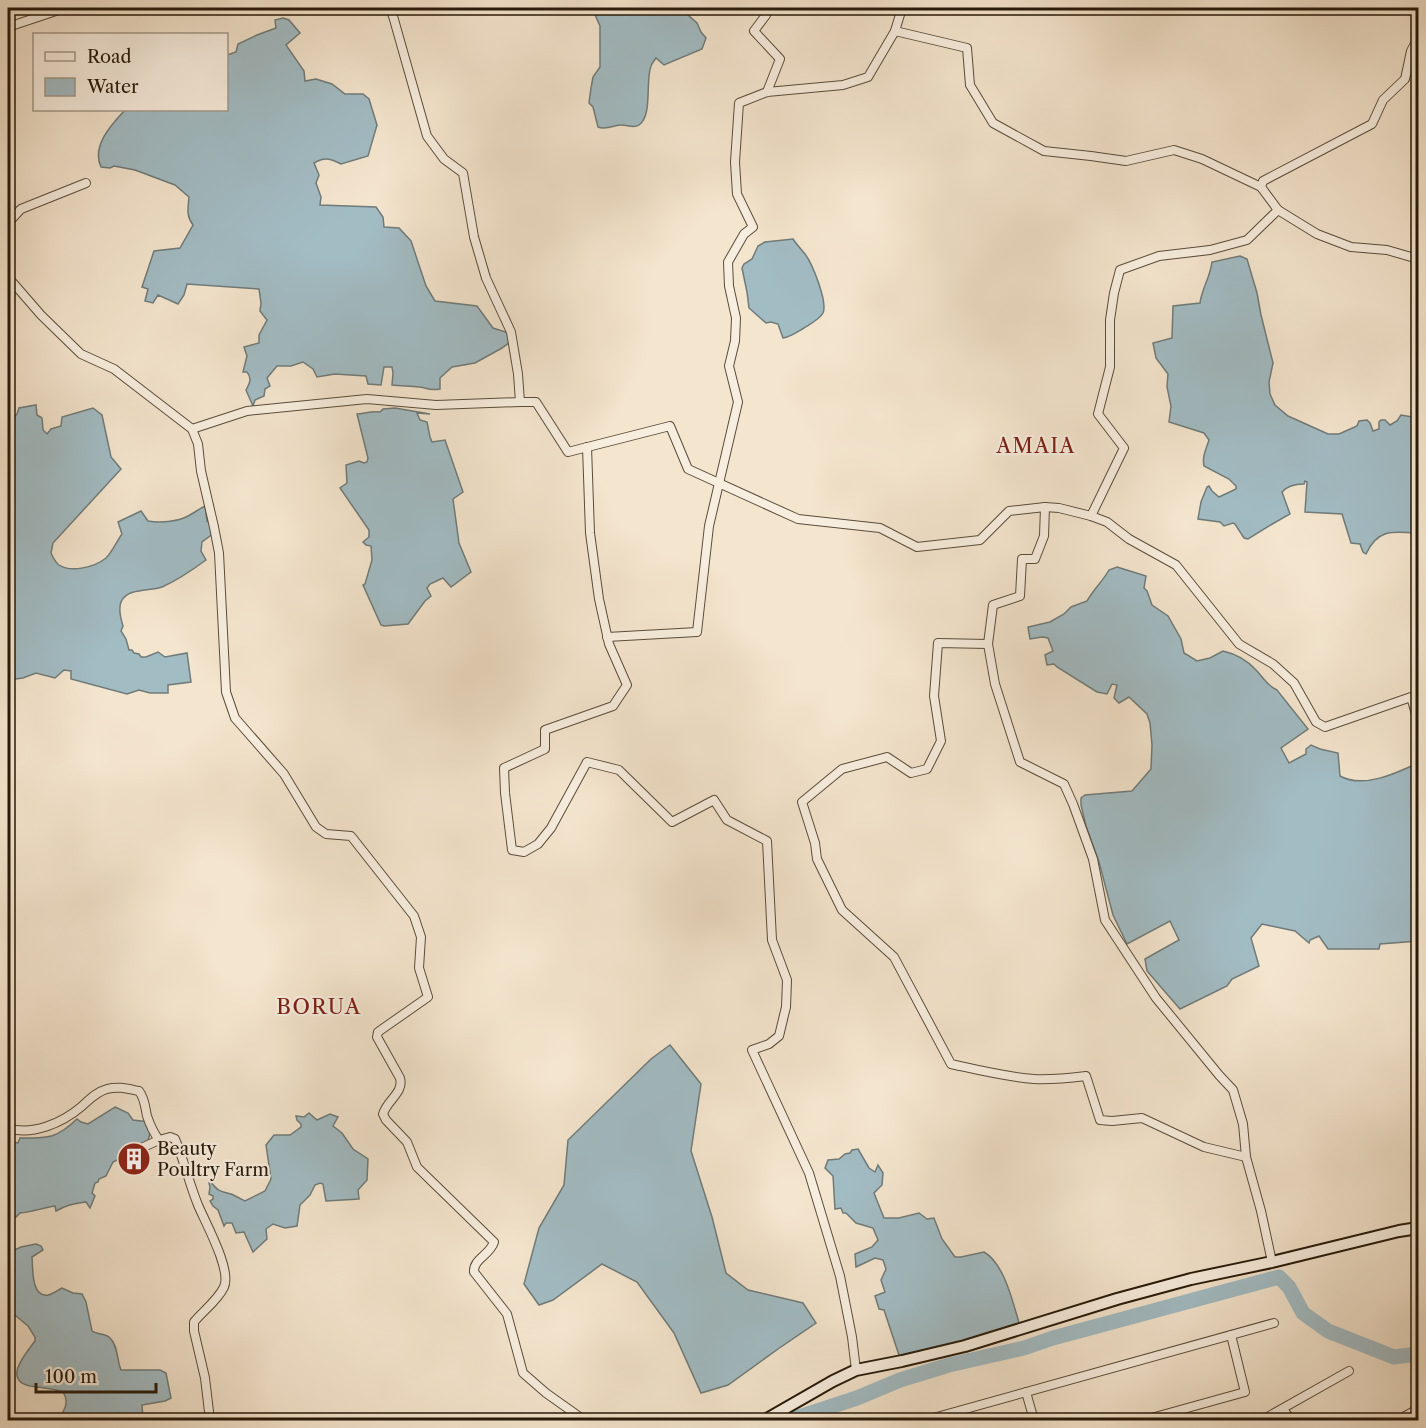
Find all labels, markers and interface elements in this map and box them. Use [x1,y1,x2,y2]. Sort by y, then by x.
legend [33,33,228,111]
text: Road [87,46,132,68]
text: Water [86,76,139,98]
district label: AMAIA [995,434,1076,458]
district label: BORUA [276,994,362,1019]
place label: Beauty Poultry Farm [157,1138,269,1181]
building icon: Beauty Poultry Farm [116,1141,152,1177]
scale bar [36,1356,156,1394]
text: 100 m [45,1366,97,1388]

